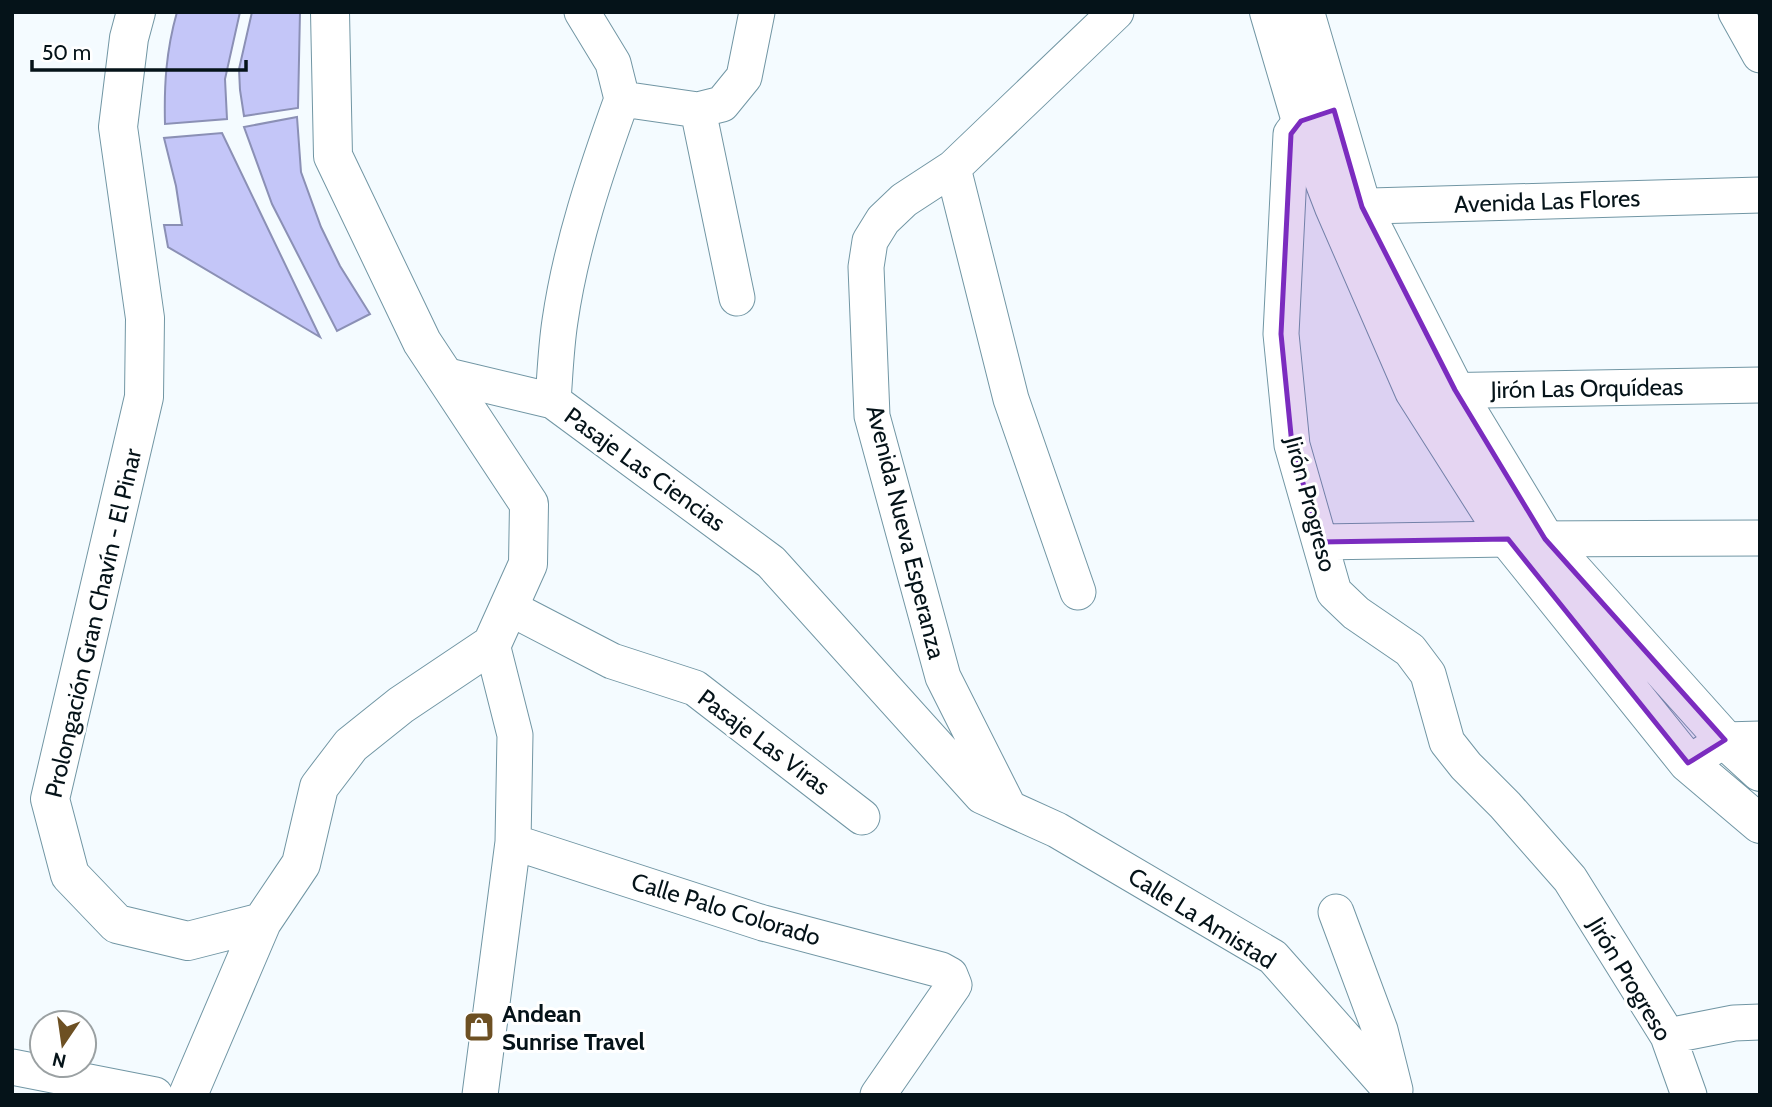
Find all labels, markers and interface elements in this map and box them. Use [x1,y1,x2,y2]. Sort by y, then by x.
scale bar [32,28,245,72]
text: 50 m [42,40,91,65]
street label: Avenida Las Flores [1453,183,1641,219]
street label: Jirón Las Orquídeas [1489,372,1684,404]
street label: Pasaje Las Ciencias [559,401,731,537]
street label: Avenida Nueva Esperanza [860,402,952,662]
street label: Jirón Progreso [1279,432,1343,575]
street label: Prolongación Gran Chavín - El Pinar [39,445,147,800]
street label: Pasaje Las Viras [692,683,836,801]
street label: Calle La Amistad [1123,861,1281,975]
street label: Calle Palo Colorado [628,866,824,952]
street label: Jirón Progreso [1581,911,1678,1046]
place label: Andean Sunrise Travel [502,999,645,1056]
north arrow [28,1009,98,1079]
shop icon: Andean Sunrise Travel [462,1010,496,1044]
text: N [50,1047,68,1073]

